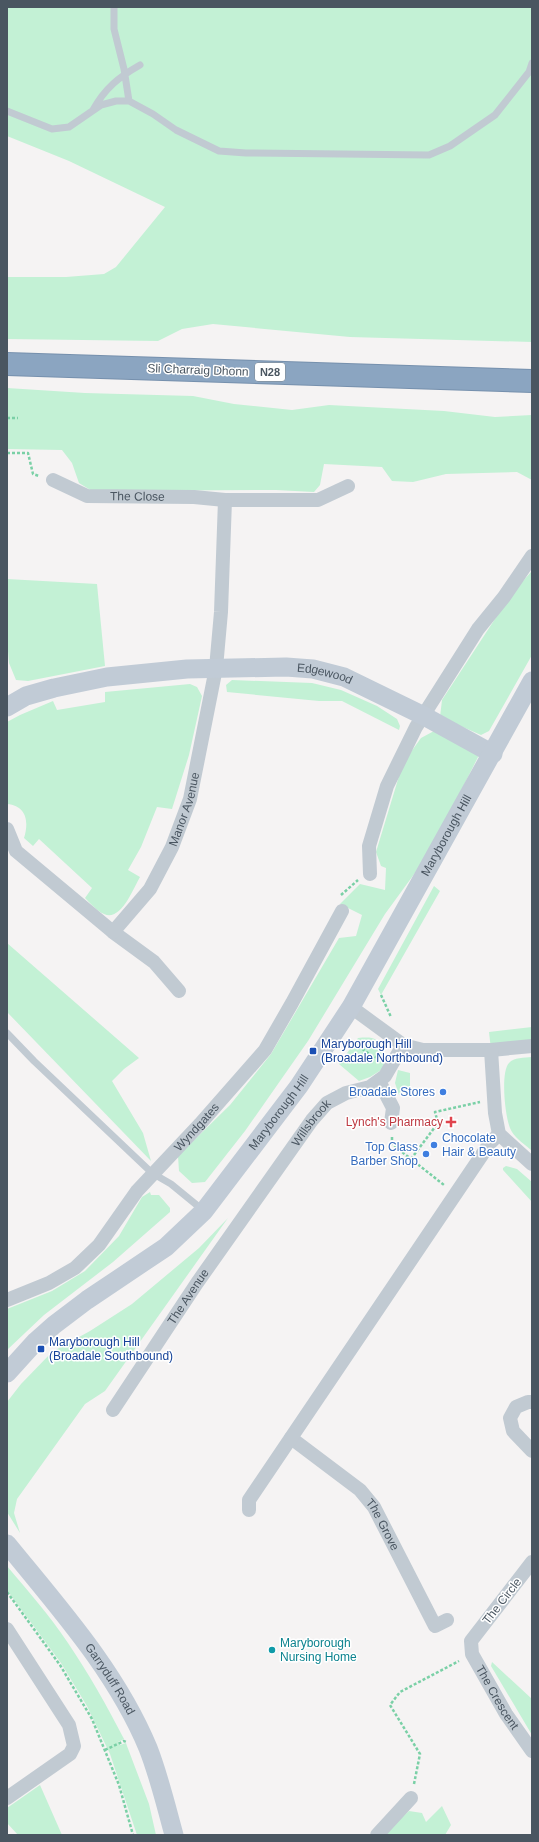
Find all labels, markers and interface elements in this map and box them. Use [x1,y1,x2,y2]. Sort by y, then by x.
street label: Sli Charraig Dhonn [147,361,249,379]
road number: N28 [255,363,285,381]
street label: The Close [110,489,165,504]
street label: Edgewood [296,661,355,687]
street label: Manor Avenue [166,771,202,848]
street label: Maryborough Hill [418,792,474,879]
place label: Maryborough Hill (Broadale Northbound) [321,1037,443,1065]
marker: Maryborough Hill (Broadale Northbound) [308,1046,318,1056]
street label: Maryborough Hill [246,1072,312,1153]
place label: Broadale Stores [349,1085,435,1099]
marker: Broadale Stores [438,1087,448,1097]
street label: Willsbrook [289,1096,334,1149]
street label: Wyndgates [171,1100,222,1154]
place label: Lynch's Pharmacy [346,1115,443,1129]
marker: Lynch's Pharmacy [446,1117,456,1127]
place label: Chocolate Hair & Beauty [442,1131,516,1159]
place label: Top Class Barber Shop [351,1140,418,1168]
marker: Chocolate Hair & Beauty [429,1140,439,1150]
marker: Top Class Barber Shop [421,1149,431,1159]
street label: The Avenue [165,1266,212,1327]
place label: Maryborough Hill (Broadale Southbound) [49,1335,173,1363]
marker: Maryborough Hill (Broadale Southbound) [36,1344,46,1354]
street label: The Grove [363,1496,402,1553]
street label: The Circle [480,1575,525,1627]
place label: Maryborough Nursing Home [280,1636,357,1664]
street label: Garryduff Road [82,1641,138,1717]
marker: Maryborough Nursing Home [267,1645,277,1655]
street label: The Crescent [473,1663,522,1733]

